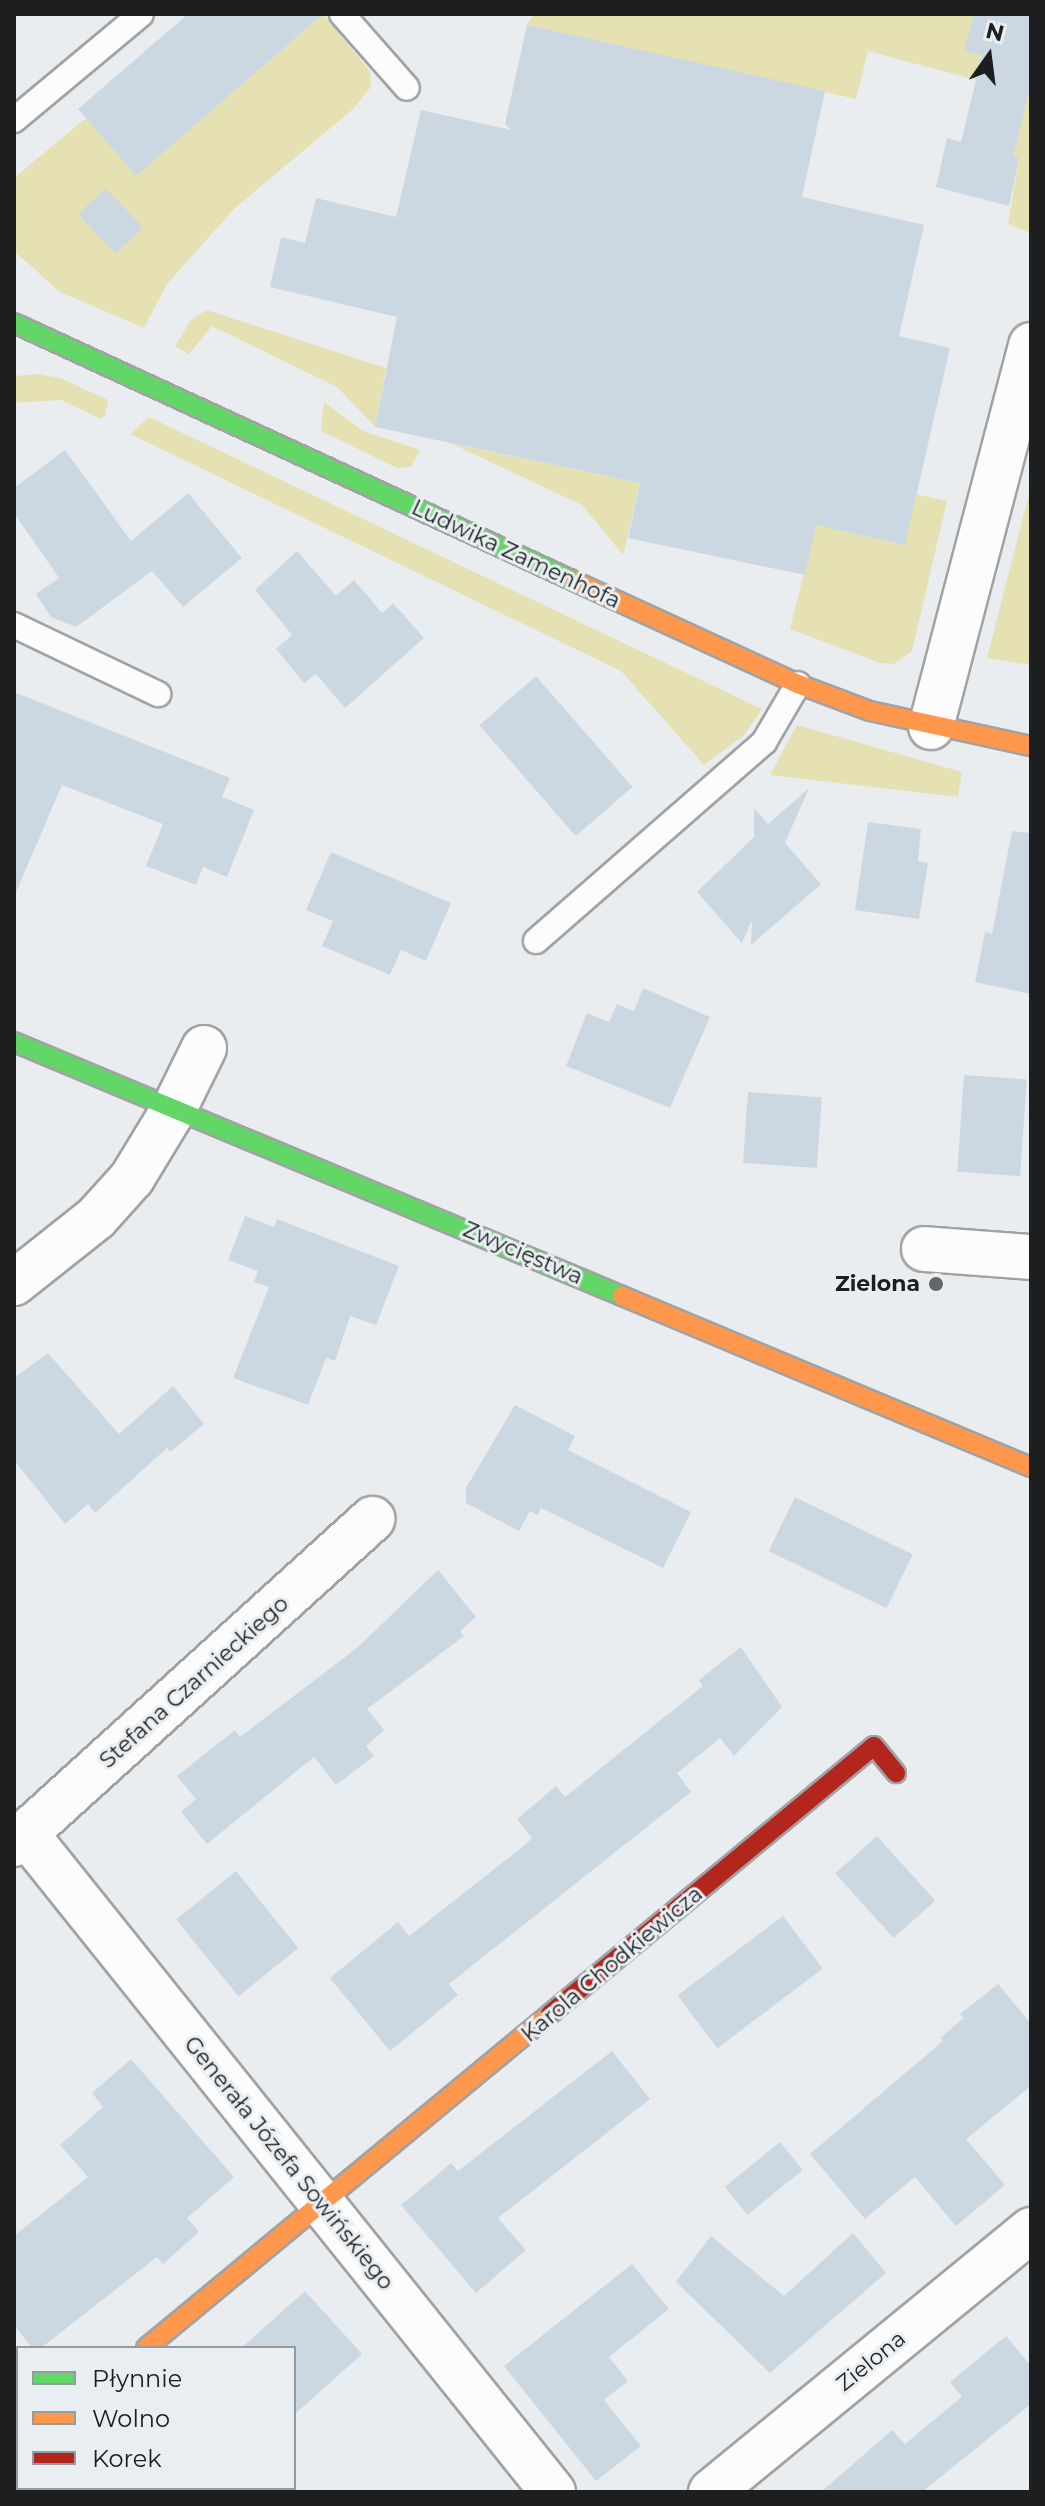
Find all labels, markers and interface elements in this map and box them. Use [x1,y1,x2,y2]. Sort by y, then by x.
north arrow [949,16,1029,96]
text: N [983,17,1007,47]
street label: Ludwika Zamenhofa [408,494,624,614]
street label: Zwycięstwa [459,1216,587,1290]
place label: Zielona [835,1271,920,1297]
marker: Zielona [927,1275,945,1293]
street label: Stefana Czarnieckiego [94,1590,294,1774]
street label: Karola Chodkiewicza [516,1881,708,2047]
street label: Generała Józefa Sowińskiego [179,2031,399,2295]
street label: Zielona [831,2325,911,2397]
legend [16,2346,296,2490]
text: Płynnie [92,2364,182,2393]
text: Wolno [92,2404,170,2433]
text: Korek [92,2444,162,2473]

